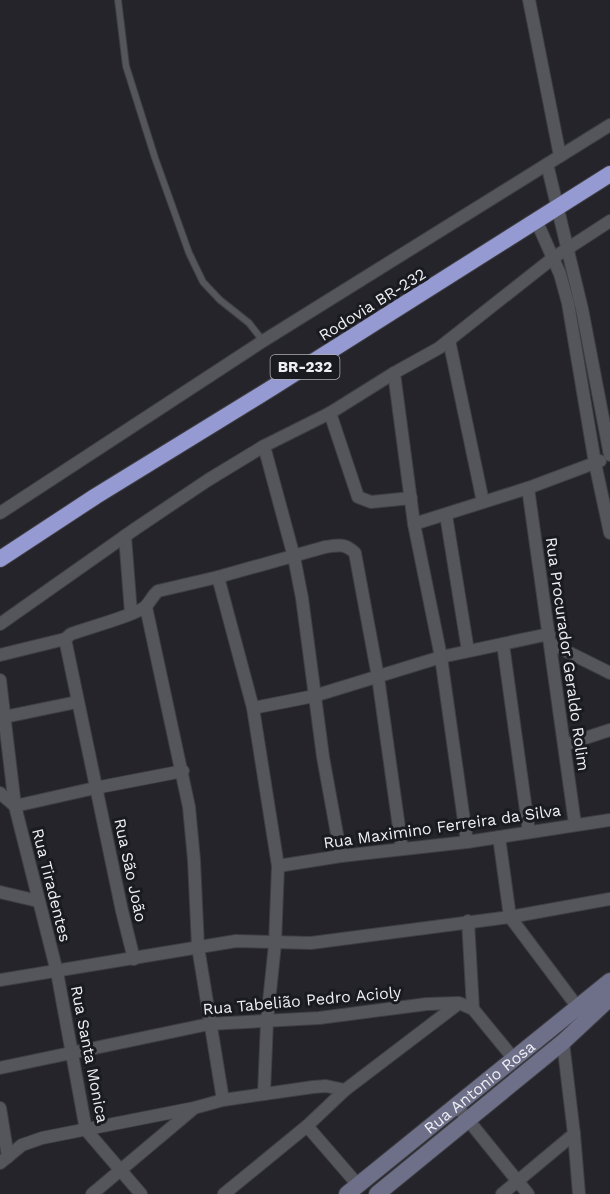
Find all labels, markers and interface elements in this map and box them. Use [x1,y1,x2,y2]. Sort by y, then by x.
street label: Rodovia BR-232 [315,264,429,345]
road number: BR-232 [270,355,340,379]
street label: Rua Procurador Geraldo Rolim [542,536,593,772]
street label: Rua Maximino Ferreira da Silva [322,800,562,853]
street label: Rua São João [110,817,151,924]
street label: Rua Tiradentes [28,826,75,944]
street label: Rua Tabelião Pedro Acioly [202,982,403,1019]
street label: Rua Santa Monica [67,984,112,1124]
street label: Rua Antonio Rosa [420,1037,539,1138]

